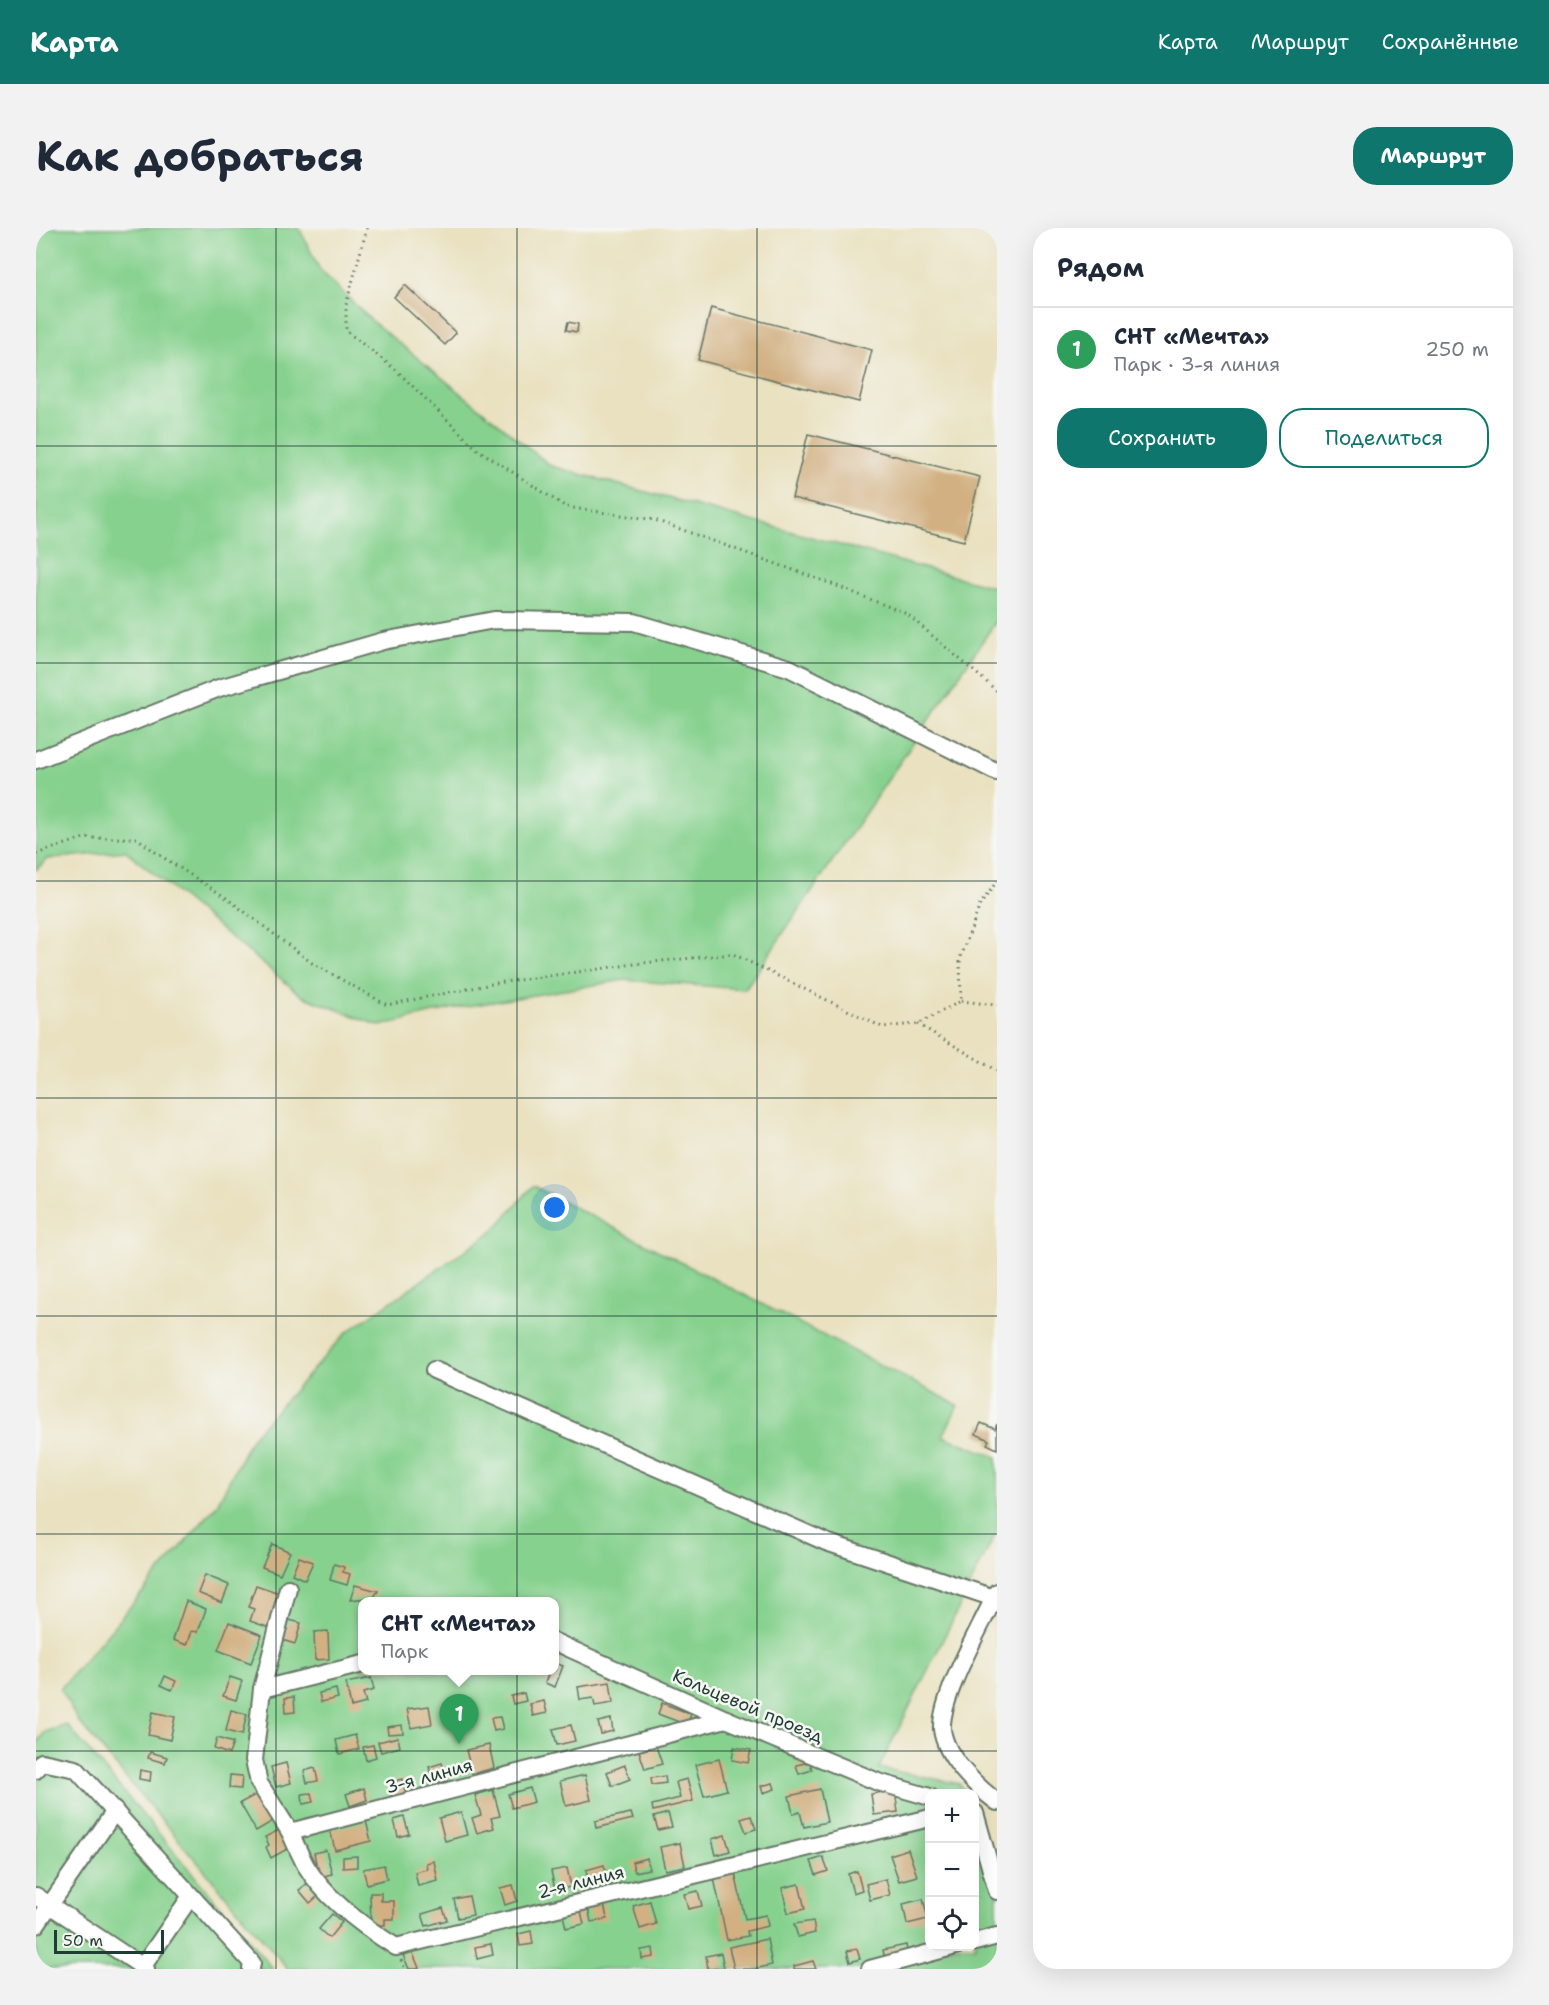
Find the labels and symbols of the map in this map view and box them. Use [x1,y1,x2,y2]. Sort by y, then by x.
your location [540,1193,569,1222]
street label: Кольцевой проезд [669,1663,828,1749]
pin: 1 [440,1694,478,1744]
street label: 3-я линия [383,1753,475,1799]
street label: 2-я линия [535,1860,627,1904]
scale bar [54,1927,164,1954]

